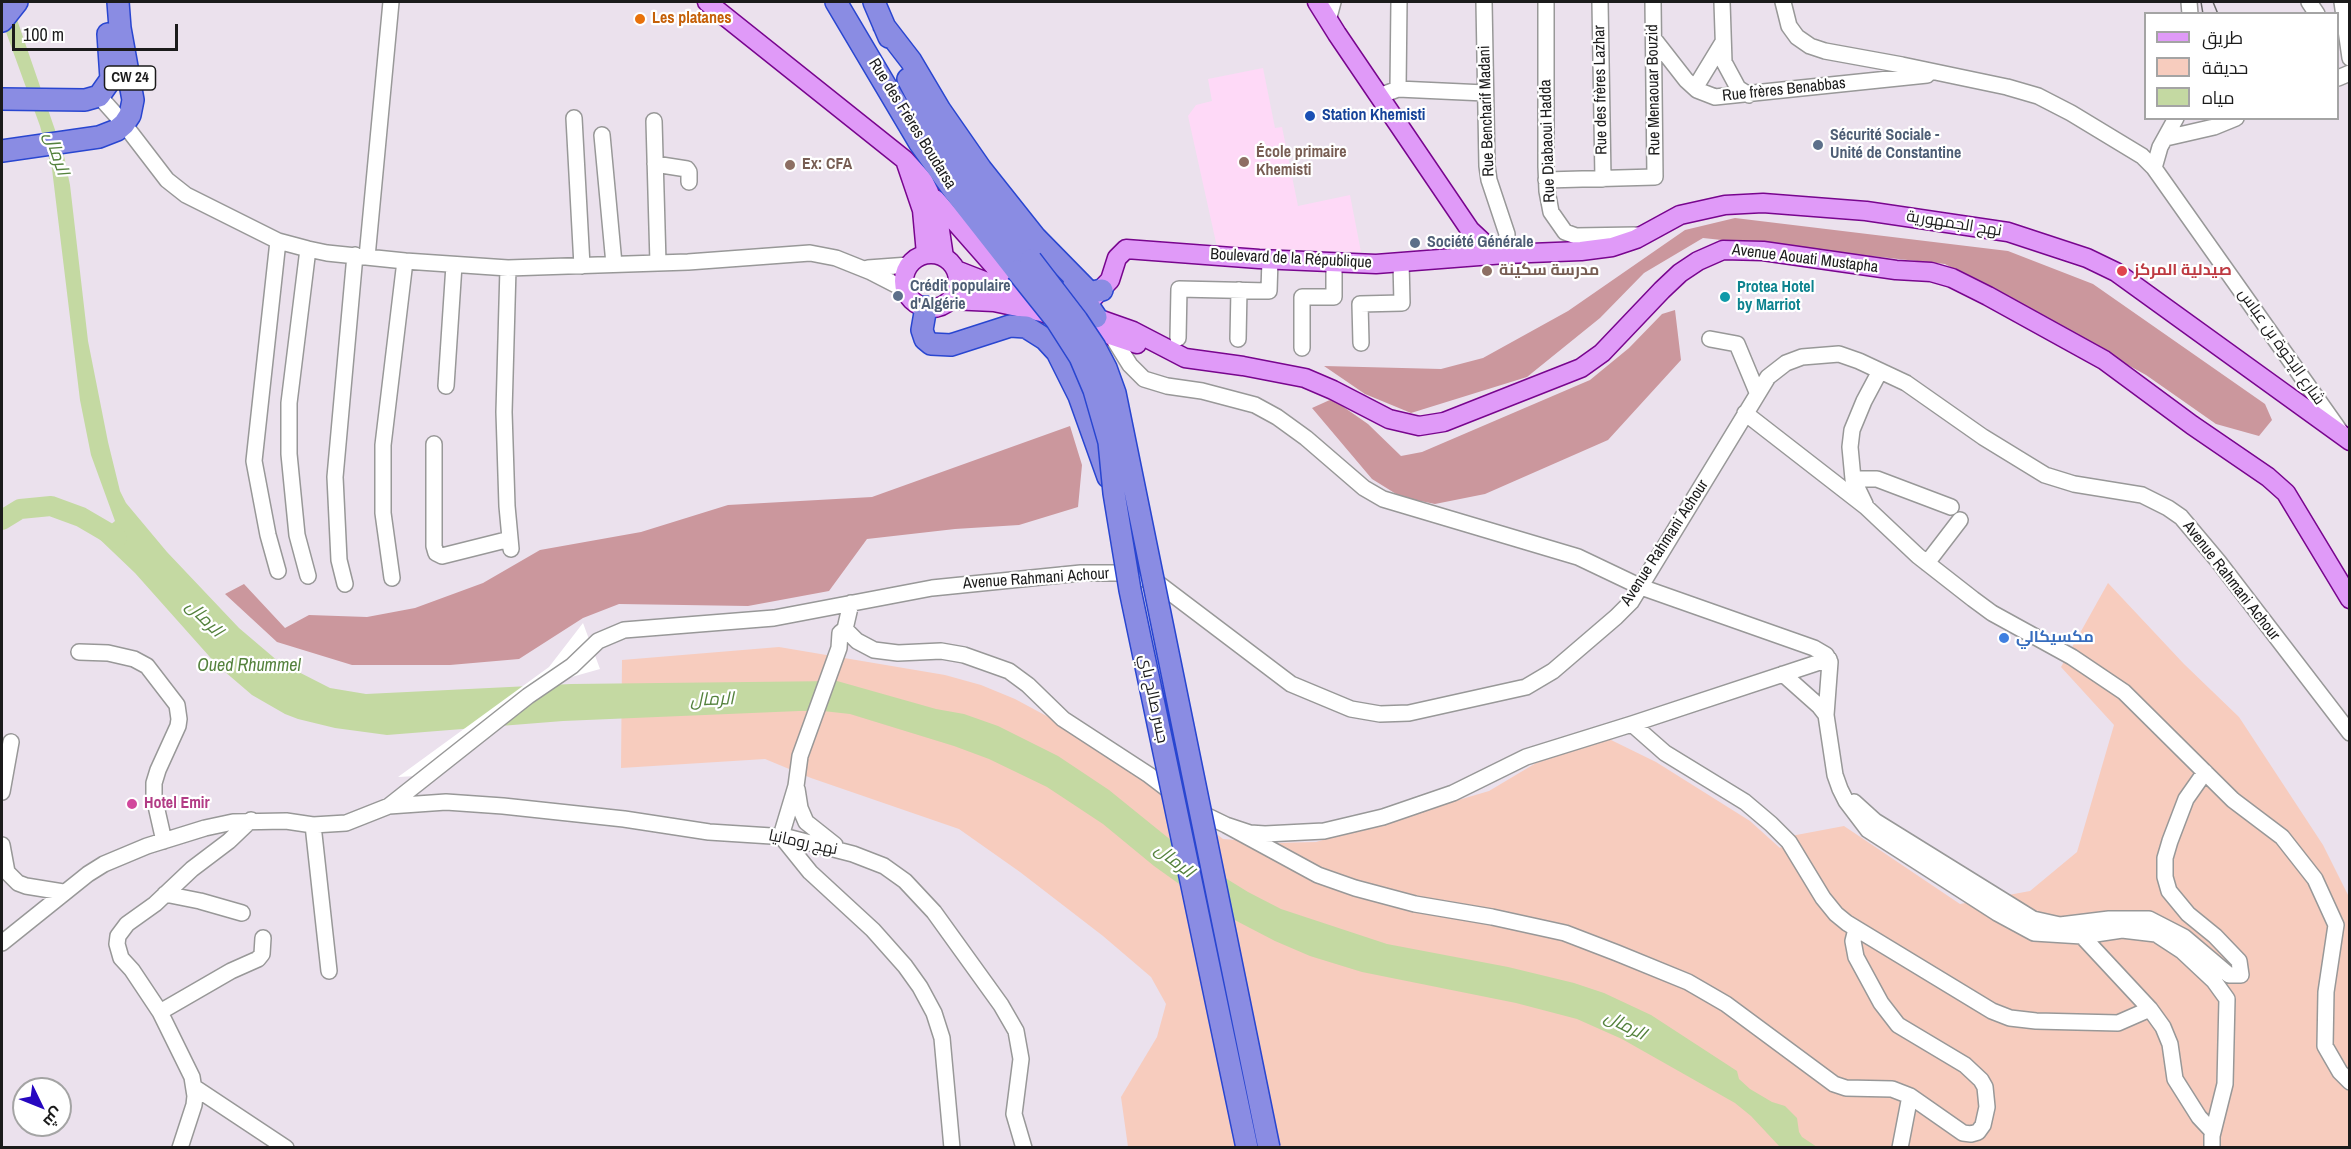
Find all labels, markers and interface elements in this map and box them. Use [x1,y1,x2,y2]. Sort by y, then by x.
place label: Les platanes [652,9,731,29]
scale bar [15,12,182,50]
marker: Les platanes [633,12,647,26]
legend [2144,12,2339,120]
text: 100 m [23,22,64,47]
street label: Rue Menaouar Bouzid [1643,24,1665,156]
street label: Rue des frères Lazhar [1590,25,1612,155]
text: طريق [2202,25,2243,50]
street label: Rue Bencharif Madani [1475,45,1499,177]
street label: Rue des Frères Boudarsa [864,55,960,193]
text: حديقة [2202,55,2248,80]
road number: CW 24 [104,66,156,90]
street label: Rue frères Benabbas [1721,74,1847,106]
street label: Rue Diabaoui Hadda [1536,79,1560,203]
text: مياه [2202,85,2235,110]
place label: Station Khemisti [1322,106,1426,126]
marker: Station Khemisti [1303,109,1317,123]
place label: Sécurité Sociale - Unité de Constantine [1830,126,1961,164]
water label: الرمال [39,130,73,178]
marker: Sécurité Sociale - Unité de Constantine [1811,138,1825,152]
place label: École primaire Khemisti [1256,143,1346,181]
place label: Ex: CFA [802,155,852,175]
marker: École primaire Khemisti [1237,155,1251,169]
marker: Ex: CFA [783,158,797,172]
street label: نهج الجمهورية [1905,207,2003,241]
place label: Société Générale [1427,233,1533,253]
marker: Société Générale [1408,236,1422,250]
street label: Avenue Aouati Mustapha [1731,241,1879,277]
street label: Boulevard de la République [1210,245,1372,273]
place label: مدرسة سكينة [1499,261,1599,281]
place label: صيدلية المركز [2134,261,2232,281]
marker: مدرسة سكينة [1480,264,1494,278]
marker: صيدلية المركز [2115,264,2129,278]
place label: Crédit populaire d'Algérie [910,277,1011,315]
place label: Protea Hotel by Marriot [1737,278,1814,316]
street label: شارع الإخوة بن عباس [2234,285,2328,409]
marker: Crédit populaire d'Algérie [891,289,905,303]
marker: Protea Hotel by Marriot [1718,290,1732,304]
street label: Avenue Rahmani Achour [1617,476,1713,610]
street label: Avenue Rahmani Achour [2178,517,2284,645]
street label: Avenue Rahmani Achour [962,564,1110,594]
water label: الرمال [181,596,227,642]
place label: مكسيكالي [2016,628,2094,648]
marker: مكسيكالي [1997,631,2011,645]
street label: جسر صالح باي [1134,653,1172,745]
water label: Oued Rhummel [197,655,301,677]
water label: الرمال [690,688,734,712]
place label: Hotel Emir [144,794,210,814]
marker: Hotel Emir [125,797,139,811]
street label: نهج رومانيا [767,826,839,860]
water label: الرمال [1150,839,1198,883]
water label: الرمال [1600,1006,1650,1046]
north arrow [12,1077,72,1137]
text: ش [39,1103,69,1133]

